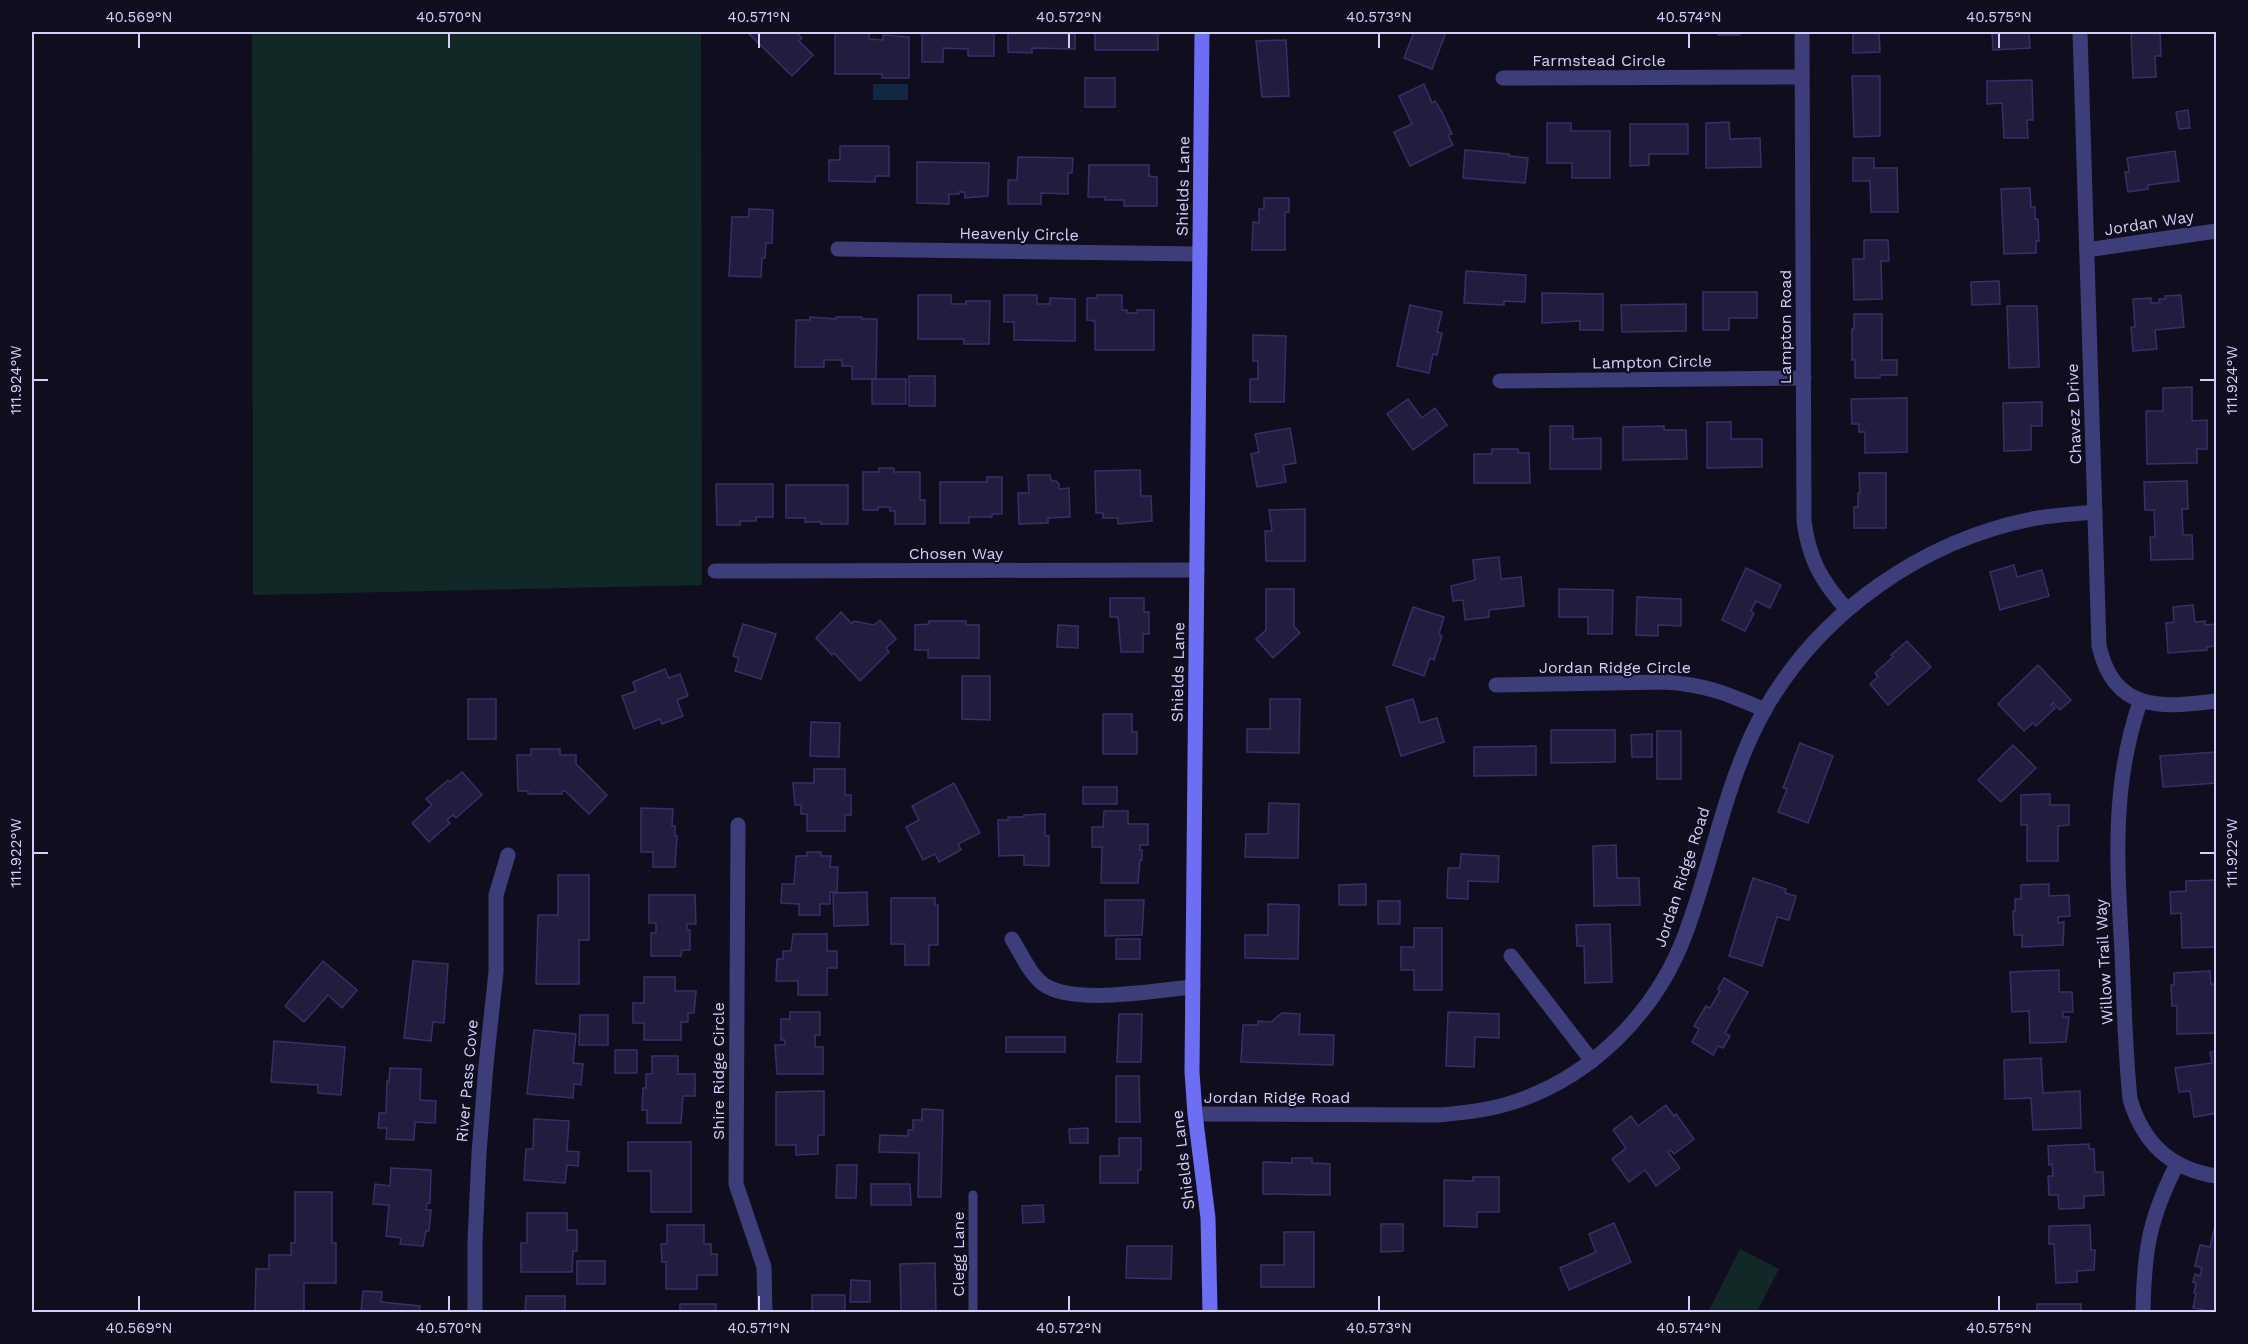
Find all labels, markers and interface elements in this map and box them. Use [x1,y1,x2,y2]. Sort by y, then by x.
text: 40.569°N [105,8,173,26]
text: 40.570°N [416,8,482,26]
text: 40.571°N [727,8,791,26]
text: 40.572°N [1036,8,1102,26]
text: 40.573°N [1346,8,1412,26]
text: 40.574°N [1656,8,1722,26]
text: 40.575°N [1966,8,2032,26]
street label: Farmstead Circle [1532,51,1666,70]
street label: Shields Lane [1173,136,1193,236]
street label: Jordan Way [2103,206,2196,239]
street label: Heavenly Circle [959,223,1079,245]
street label: Lampton Road [1776,270,1795,384]
text: 111.924°W [7,345,25,415]
text: 111.924°W [2223,345,2241,415]
street label: Lampton Circle [1592,351,1712,373]
street label: Chavez Drive [2063,363,2085,465]
street label: Chosen Way [909,544,1004,563]
street label: Shields Lane [1168,622,1188,722]
street label: Jordan Ridge Circle [1539,658,1691,677]
street label: Jordan Ridge Road [1650,804,1714,950]
text: 111.922°W [7,818,25,888]
text: 111.922°W [2223,818,2241,888]
street label: Willow Trail Way [2091,898,2117,1025]
street label: Shire Ridge Circle [709,1002,728,1140]
street label: River Pass Cove [452,1019,482,1143]
street label: Jordan Ridge Road [1204,1088,1350,1107]
street label: Shields Lane [1167,1109,1199,1211]
street label: Clegg Lane [949,1211,968,1297]
text: 40.569°N [105,1319,173,1337]
text: 40.570°N [416,1319,482,1337]
text: 40.571°N [727,1319,791,1337]
text: 40.572°N [1036,1319,1102,1337]
text: 40.573°N [1346,1319,1412,1337]
text: 40.574°N [1656,1319,1722,1337]
text: 40.575°N [1966,1319,2032,1337]

